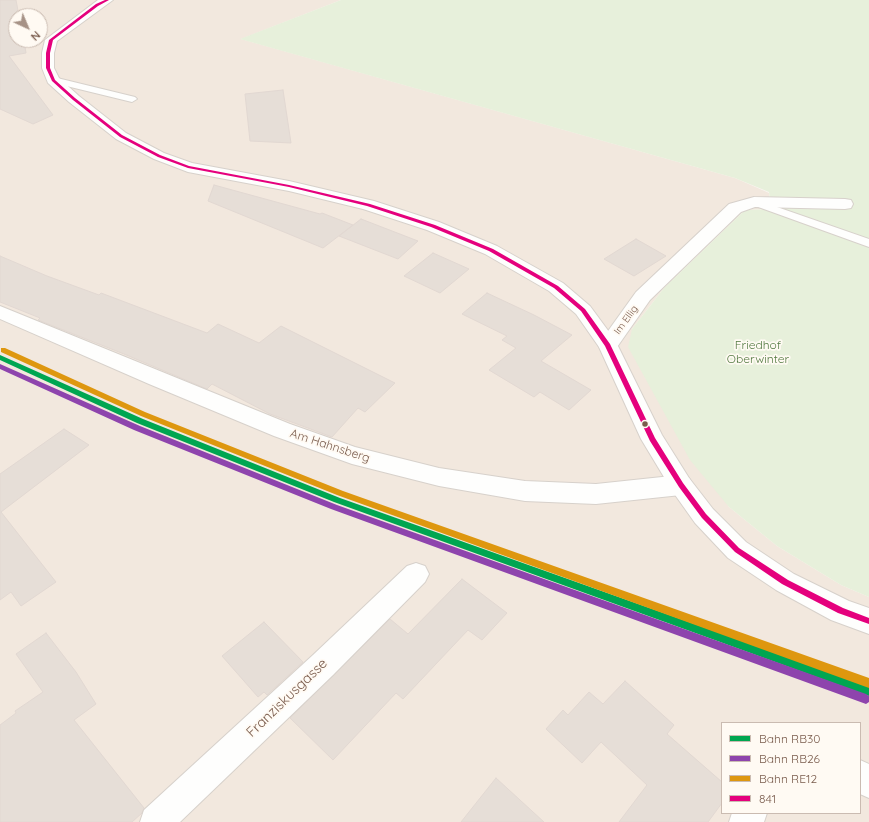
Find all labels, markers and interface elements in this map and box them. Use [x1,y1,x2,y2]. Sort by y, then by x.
north arrow [8,8,48,48]
text: N [28,28,43,44]
street label: Im Ellig [611,303,641,337]
park label: Friedhof Oberwinter [727,338,789,366]
unlabelled marker [640,419,650,429]
street label: Am Hahnsberg [288,426,372,466]
street label: Franziskusgasse [243,655,331,741]
legend [721,722,861,814]
text: Bahn RB30 [759,731,820,746]
text: Bahn RB26 [759,751,820,766]
text: Bahn RE12 [759,771,817,786]
text: 841 [759,791,776,806]

